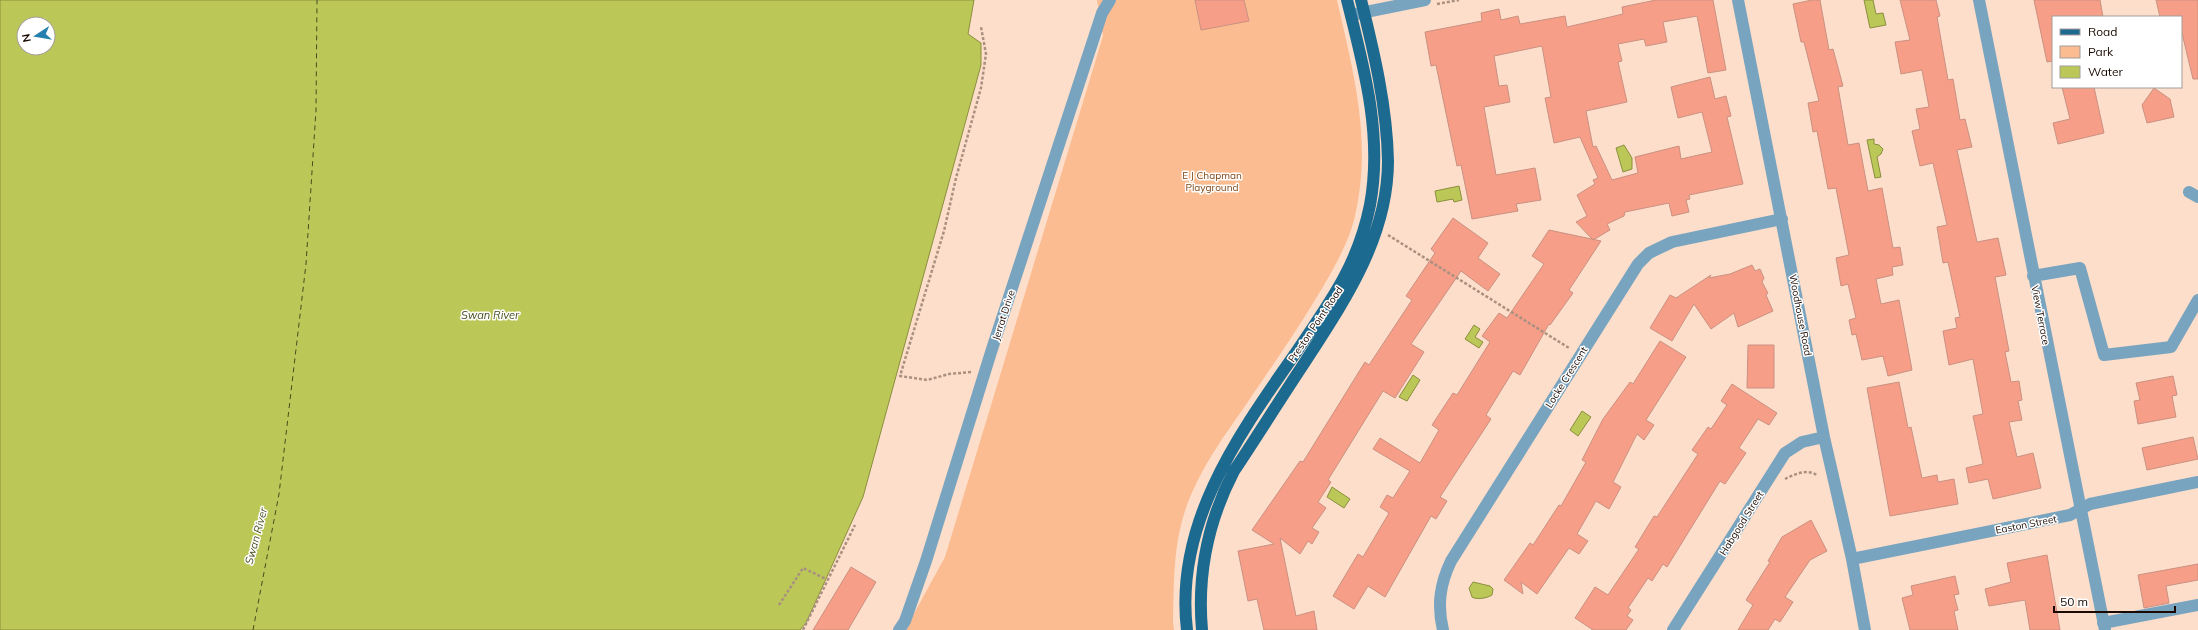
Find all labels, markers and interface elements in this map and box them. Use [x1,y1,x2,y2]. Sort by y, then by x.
north arrow [16,16,56,56]
legend [2052,16,2182,88]
text: Road [2088,24,2117,39]
text: N [19,33,34,44]
text: Park [2088,44,2114,59]
text: Water [2088,64,2124,79]
park label: E J Chapman Playground [1182,169,1242,194]
street label: Woodhouse Road [1786,273,1815,357]
street label: Preston Point Road [1285,284,1346,365]
street label: View Terrace [2028,284,2053,346]
street label: Jerrat Drive [989,288,1018,342]
water label: Swan River [461,308,520,322]
street label: Locke Crescent [1542,344,1591,410]
street label: Habgood Street [1716,488,1767,558]
water label: Swan River [242,505,271,566]
street label: Easton Street [1994,512,2058,537]
scale bar [2054,588,2175,614]
text: 50 m [2060,594,2088,609]

